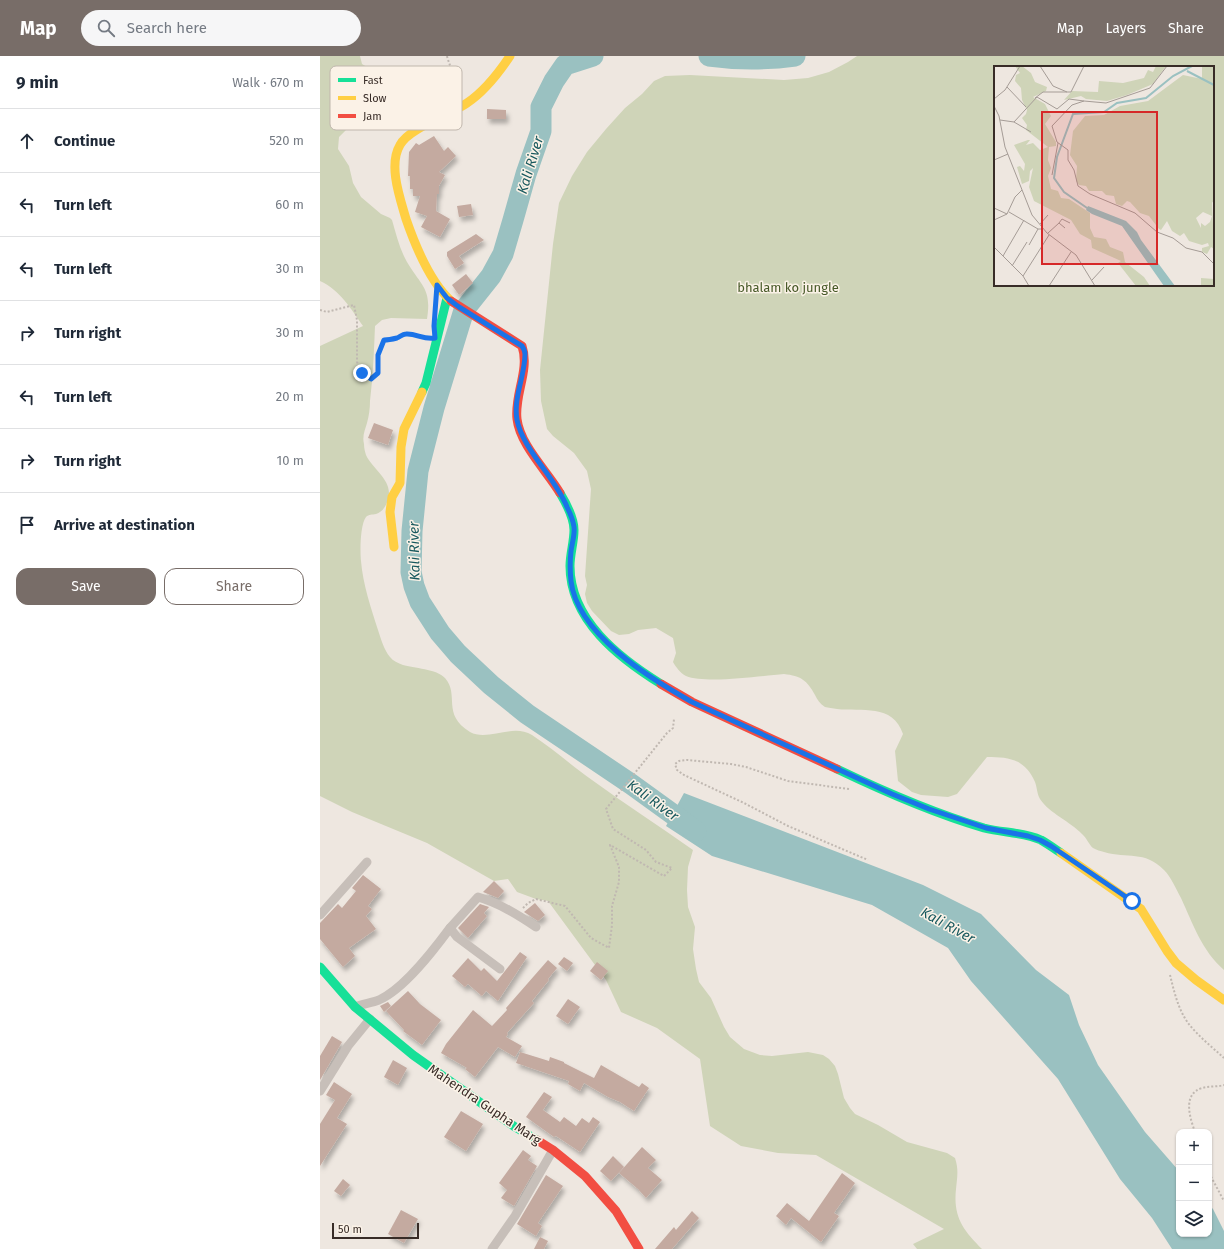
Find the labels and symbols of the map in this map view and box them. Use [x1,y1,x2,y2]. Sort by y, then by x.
legend [330,66,462,130]
inset map [994,66,1214,286]
text: Fast [363,74,383,87]
text: Slow [363,92,387,105]
text: Jam [363,110,382,123]
water label: Kali River [514,134,547,196]
park label: bhalam ko jungle [737,280,839,295]
route end [353,364,371,382]
water label: Kali River [405,521,424,581]
water label: Kali River [624,776,682,825]
route start [1123,892,1141,910]
water label: Kali River [918,904,978,948]
street label: Mahendra Gupha Marg [425,1061,544,1148]
scale bar [332,1221,419,1240]

